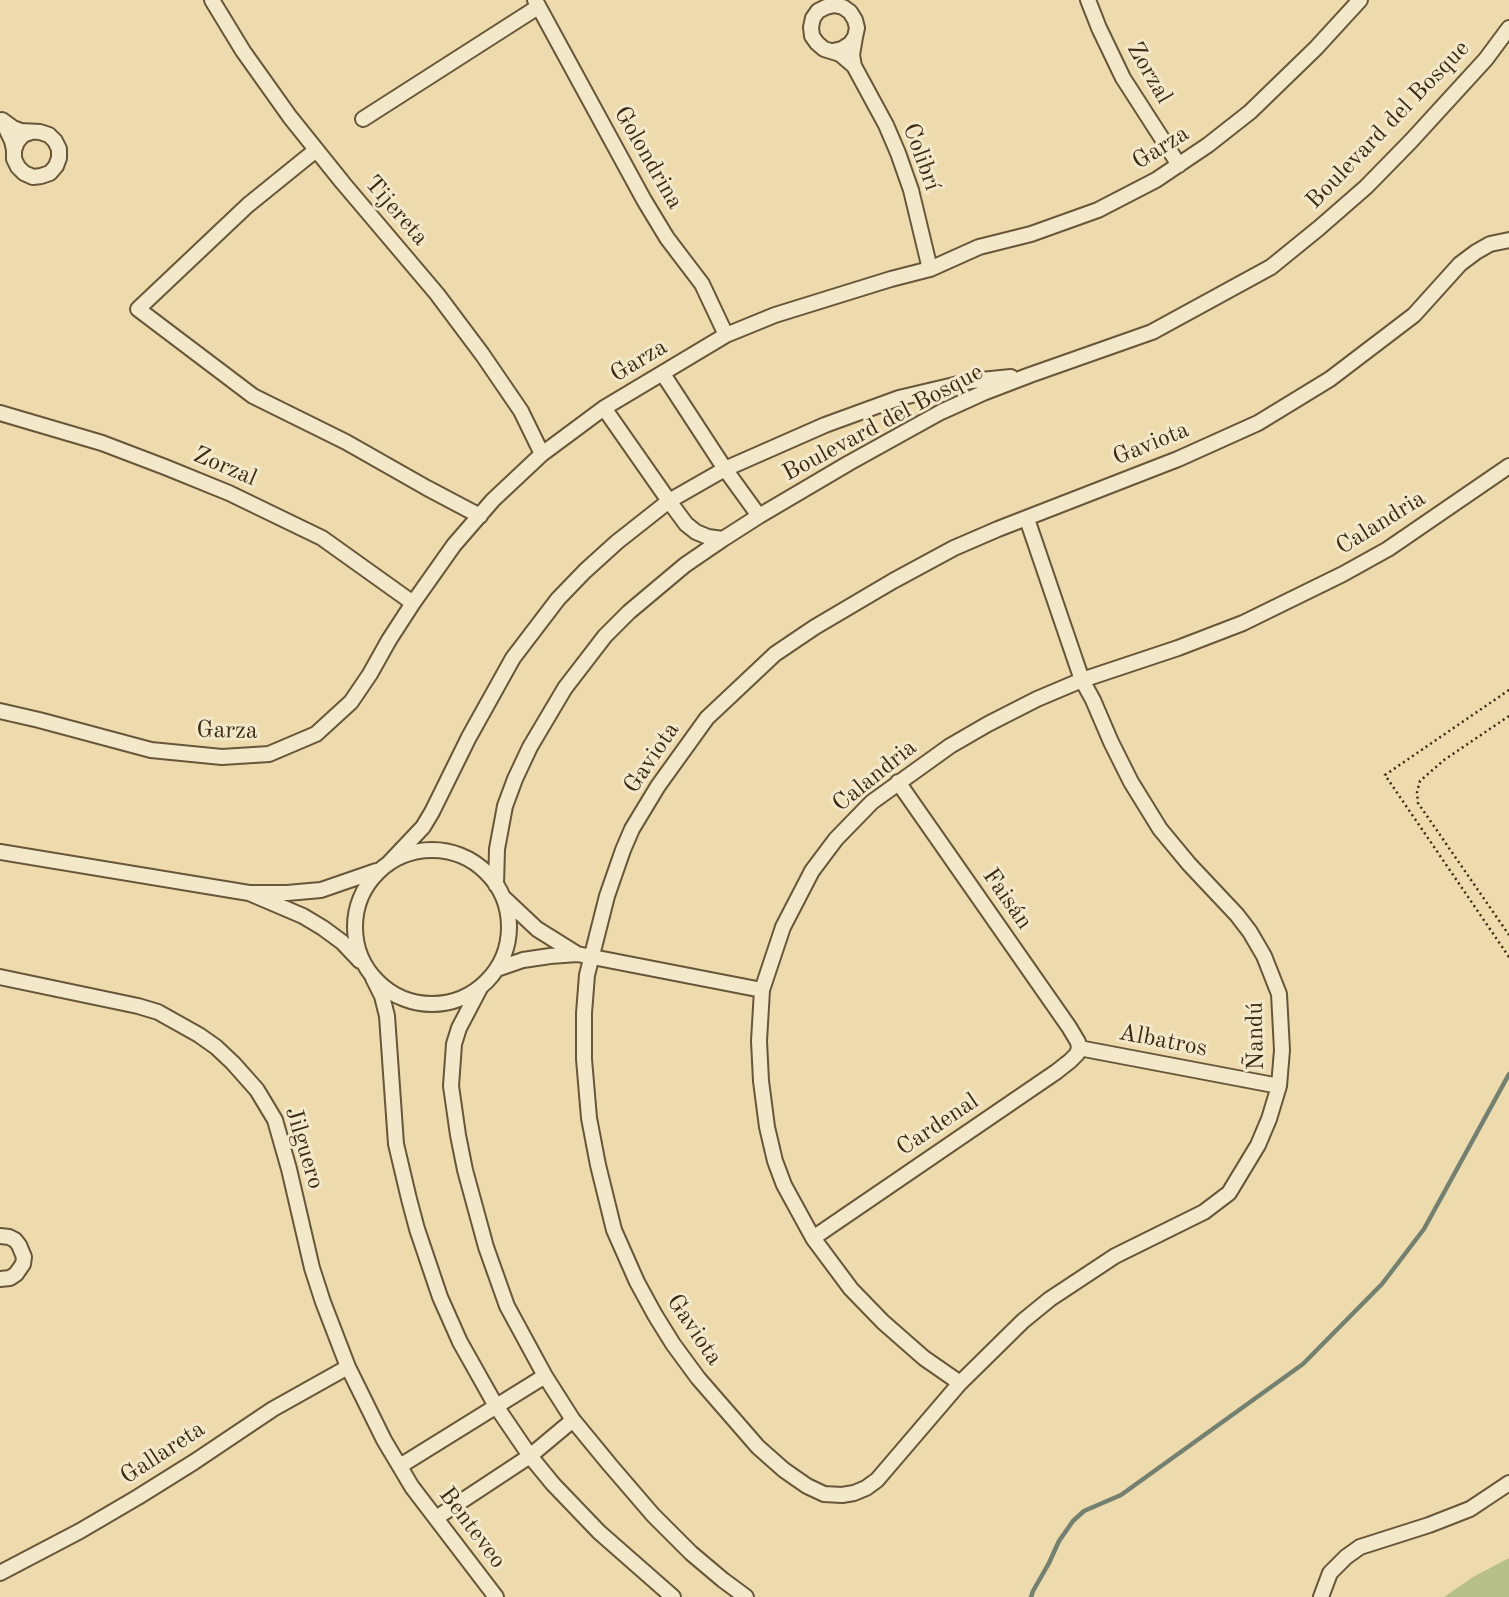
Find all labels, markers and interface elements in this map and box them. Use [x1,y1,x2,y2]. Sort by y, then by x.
street label: Boulevard del Bosque [1300,35,1476,215]
street label: Zorzal [1120,37,1178,109]
street label: Golondrina [607,101,689,215]
street label: Colibrí [896,119,946,195]
street label: Garza [1127,120,1195,176]
street label: Tijereta [358,170,434,252]
street label: Garza [605,333,673,389]
street label: Boulevard del Bosque [778,358,988,488]
street label: Gaviota [1109,416,1193,472]
street label: Zorzal [189,441,261,493]
street label: Calandria [1331,484,1431,562]
street label: Garza [196,716,258,746]
street label: Gaviota [618,717,686,799]
street label: Calandria [827,733,923,819]
street label: Faisán [976,863,1038,935]
street label: Ñandú [1241,1001,1271,1071]
street label: Albatros [1116,1018,1210,1064]
street label: Cardenal [892,1087,984,1163]
street label: Jilguero [278,1103,330,1193]
street label: Gaviota [660,1289,728,1371]
street label: Gallareta [115,1415,211,1491]
street label: Benteveo [432,1482,512,1574]

